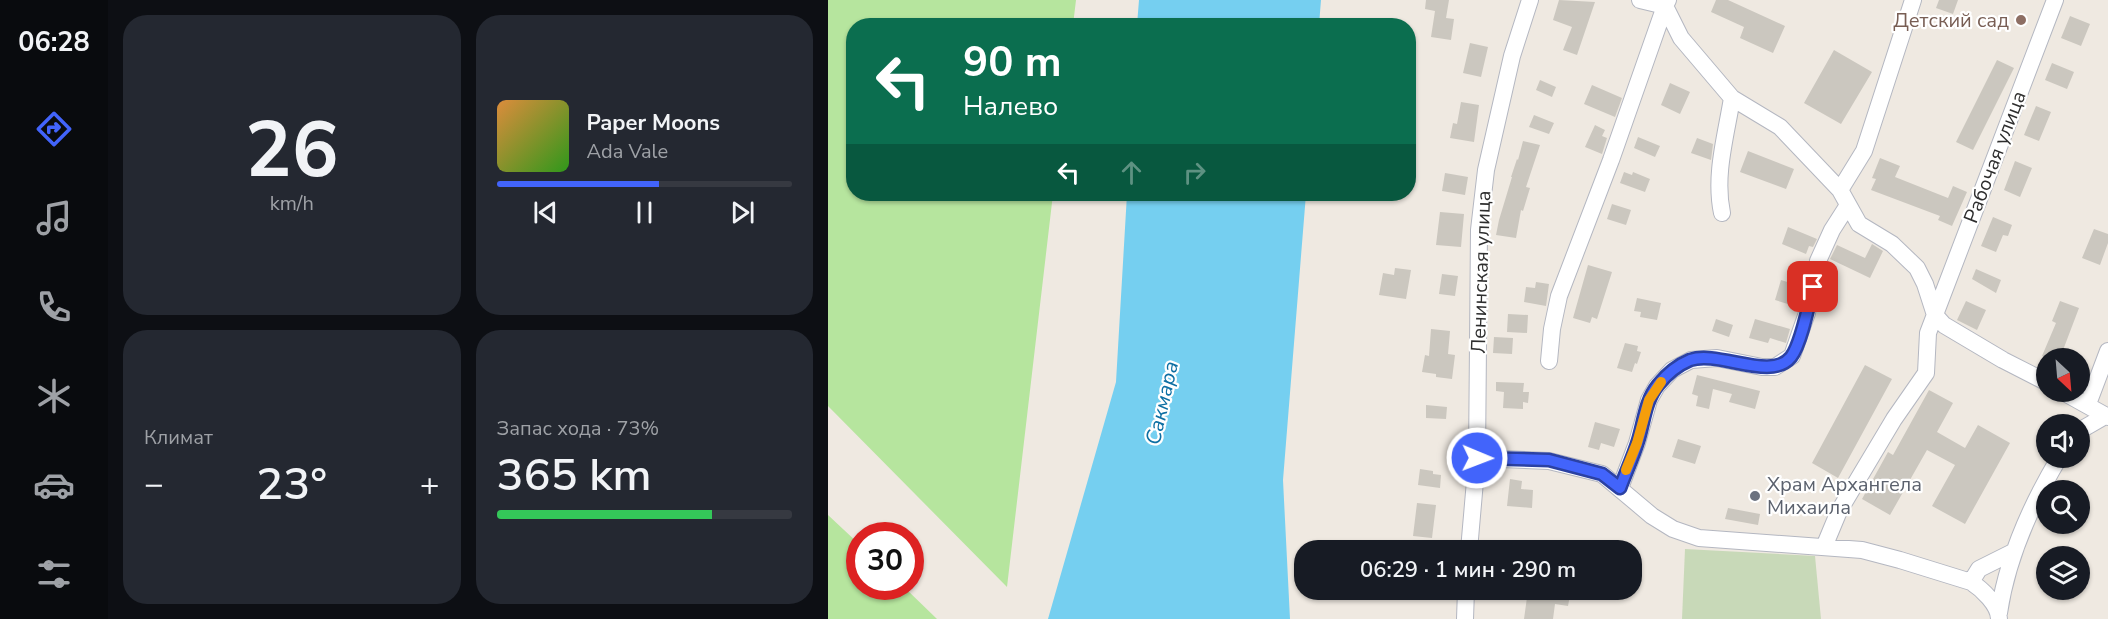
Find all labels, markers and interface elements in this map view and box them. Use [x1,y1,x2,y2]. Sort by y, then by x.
place label: Детский сад [1893,7,2009,34]
marker: Детский сад [2014,13,2028,27]
text: 06:28 [18,24,90,61]
text: 90 m [963,34,1062,91]
icon: left [864,42,942,120]
street label: Рабочая улица [1957,87,2033,227]
text: Налево [963,88,1058,125]
text: 26 [245,97,339,204]
icon: directions [33,108,75,150]
text: Paper Moons [587,108,720,138]
text: Ada Vale [587,138,668,165]
icon: left [1052,156,1085,189]
icon: ahead [1115,156,1148,189]
icon: right [1178,156,1211,189]
text: km/h [270,190,314,217]
street label: Ленинская улица [1465,190,1497,354]
icon: previous [529,196,562,229]
icon: pause [628,196,661,229]
icon: next [726,196,759,229]
icon: music [33,197,75,239]
pin [1787,261,1838,312]
icon: arrive [1796,270,1829,303]
icon: phone [33,286,75,328]
north arrow [2036,348,2090,402]
map controls [2036,348,2090,600]
water label: Сакмара [1139,358,1185,448]
icon: climate [33,375,75,417]
button: sound [2036,414,2090,468]
text: Запас хода · 73% [497,415,659,442]
text: Климат [144,424,213,451]
position arrow [1445,426,1509,490]
text: 365 km [497,445,652,506]
text: 23° [256,454,327,515]
text: − [144,462,164,507]
text: + [420,462,439,507]
icon: car [33,464,75,506]
place label: Храм Архангела Михаила [1767,471,1922,521]
button: search [2036,480,2090,534]
marker: Храм Архангела Михаила [1748,489,1762,503]
speed limit sign: 30 [846,522,924,600]
button: layers [2036,546,2090,600]
icon: filters [33,553,75,595]
text: 06:29 · 1 мин · 290 m [1360,555,1576,585]

